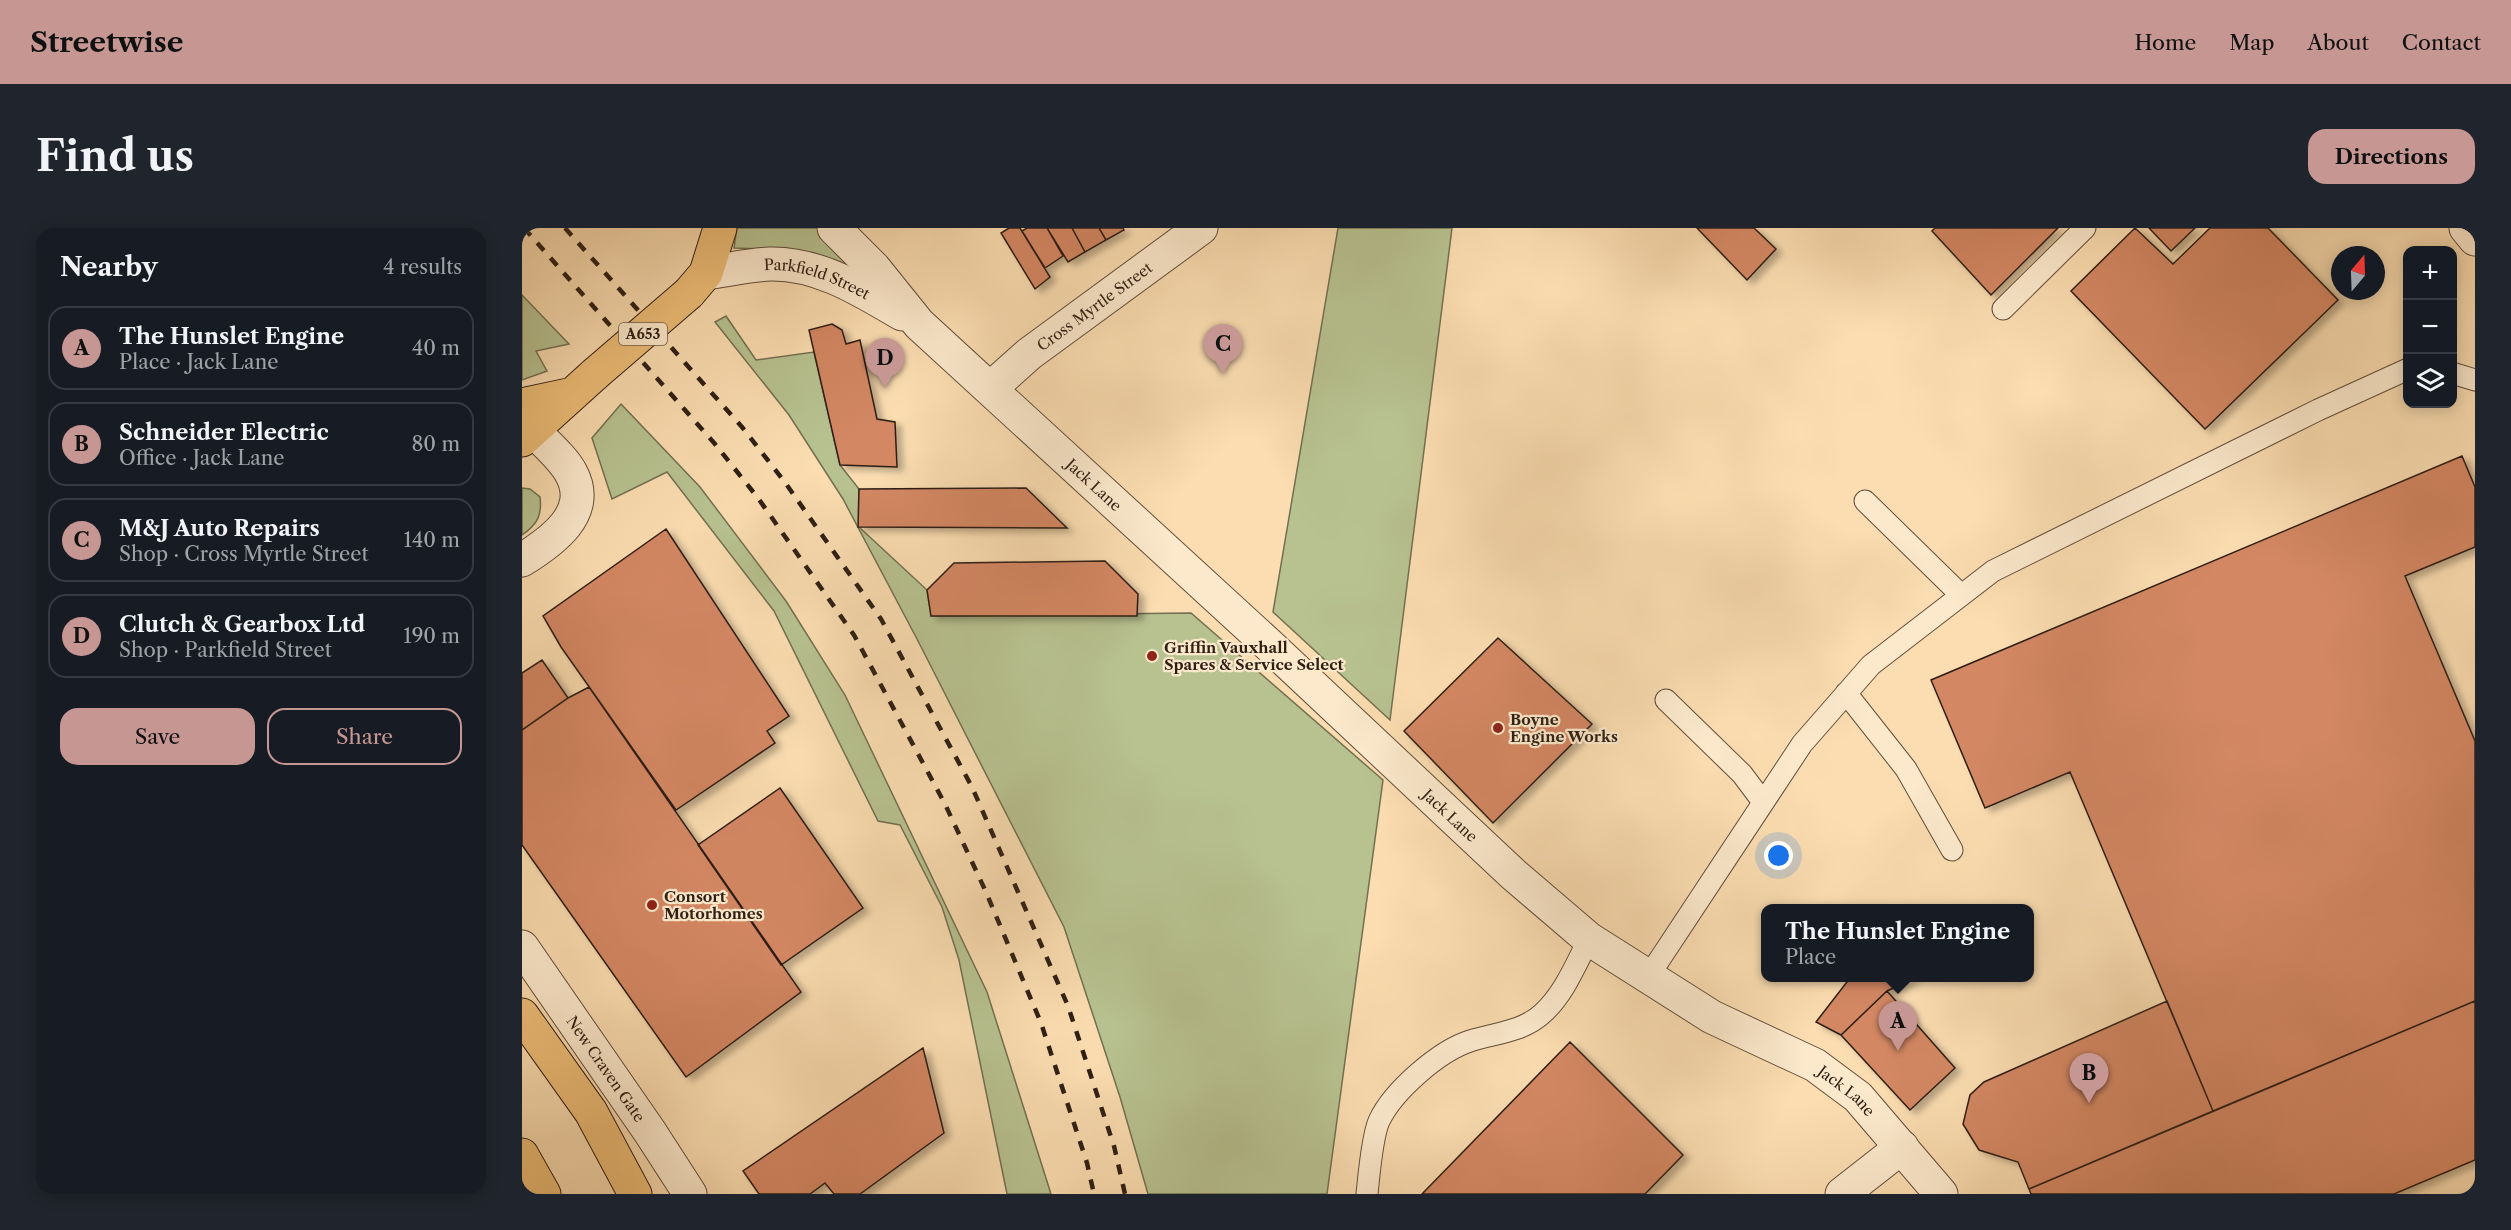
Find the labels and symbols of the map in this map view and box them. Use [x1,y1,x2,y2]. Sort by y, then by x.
north arrow [2331,246,2385,300]
street label: Parkfield Street [764,254,874,303]
street label: Cross Myrtle Street [1033,257,1156,355]
road number: A653 [619,323,667,345]
pin: C [1204,324,1242,374]
pin: D [866,338,904,388]
street label: Jack Lane [1061,453,1126,515]
place label: Griffin Vauxhall Spares & Service Select [1164,638,1344,674]
marker: Griffin Vauxhall Spares & Service Select [1145,649,1159,663]
place label: Boyne Engine Works [1510,710,1618,746]
marker: Boyne Engine Works [1491,721,1505,735]
street label: Jack Lane [1417,783,1482,846]
your location [1764,841,1793,870]
place label: Consort Motorhomes [664,887,763,923]
marker: Consort Motorhomes [645,898,659,912]
pin: A [1878,1002,1918,1051]
street label: New Craven Gate [563,1012,650,1125]
pin: B [2070,1054,2108,1103]
street label: Jack Lane [1813,1060,1879,1120]

